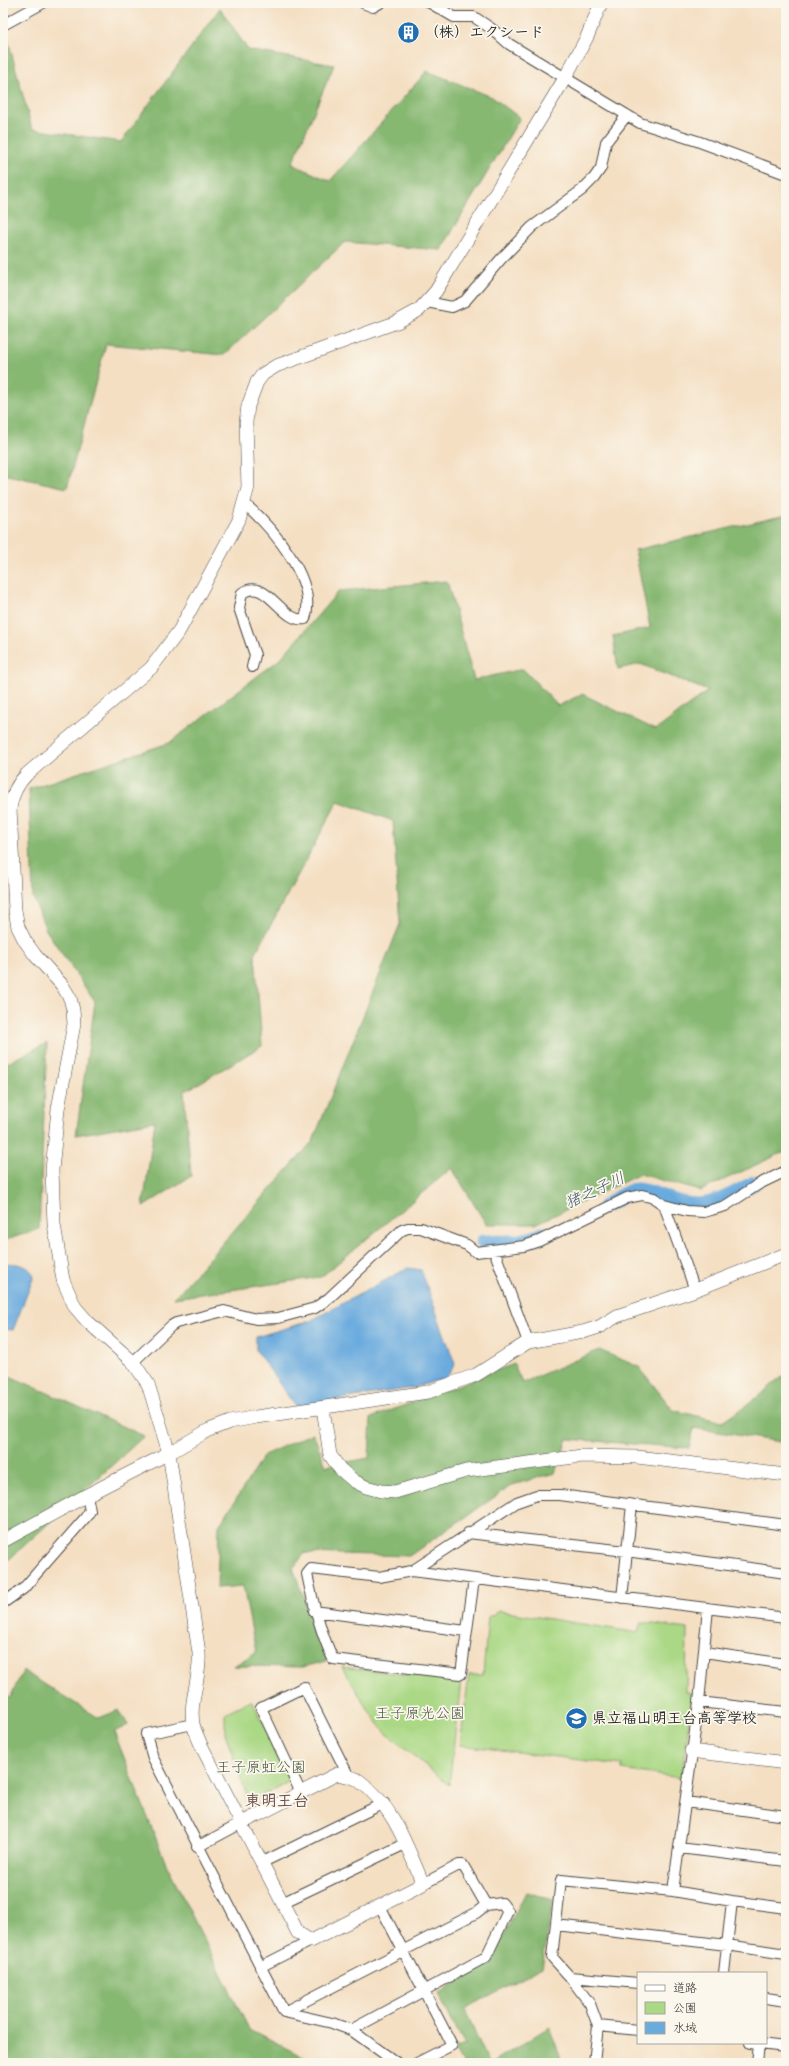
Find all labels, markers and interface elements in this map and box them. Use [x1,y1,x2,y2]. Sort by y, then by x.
building icon: （株）エクシード [395,20,421,46]
place label: （株）エクシード [424,23,544,43]
water label: 猪之子川 [562,1168,628,1214]
park label: 王子原光公園 [375,1704,465,1724]
school or university icon: 県立福山明王台高等学校 [563,1706,589,1732]
place label: 県立福山明王台高等学校 [592,1709,757,1729]
park label: 王子原虹公園 [216,1758,306,1778]
district label: 東明王台 [245,1791,309,1812]
legend [637,1972,767,2044]
text: 道路 [673,1981,697,1997]
text: 公園 [673,2001,697,2017]
text: 水域 [673,2021,697,2037]

